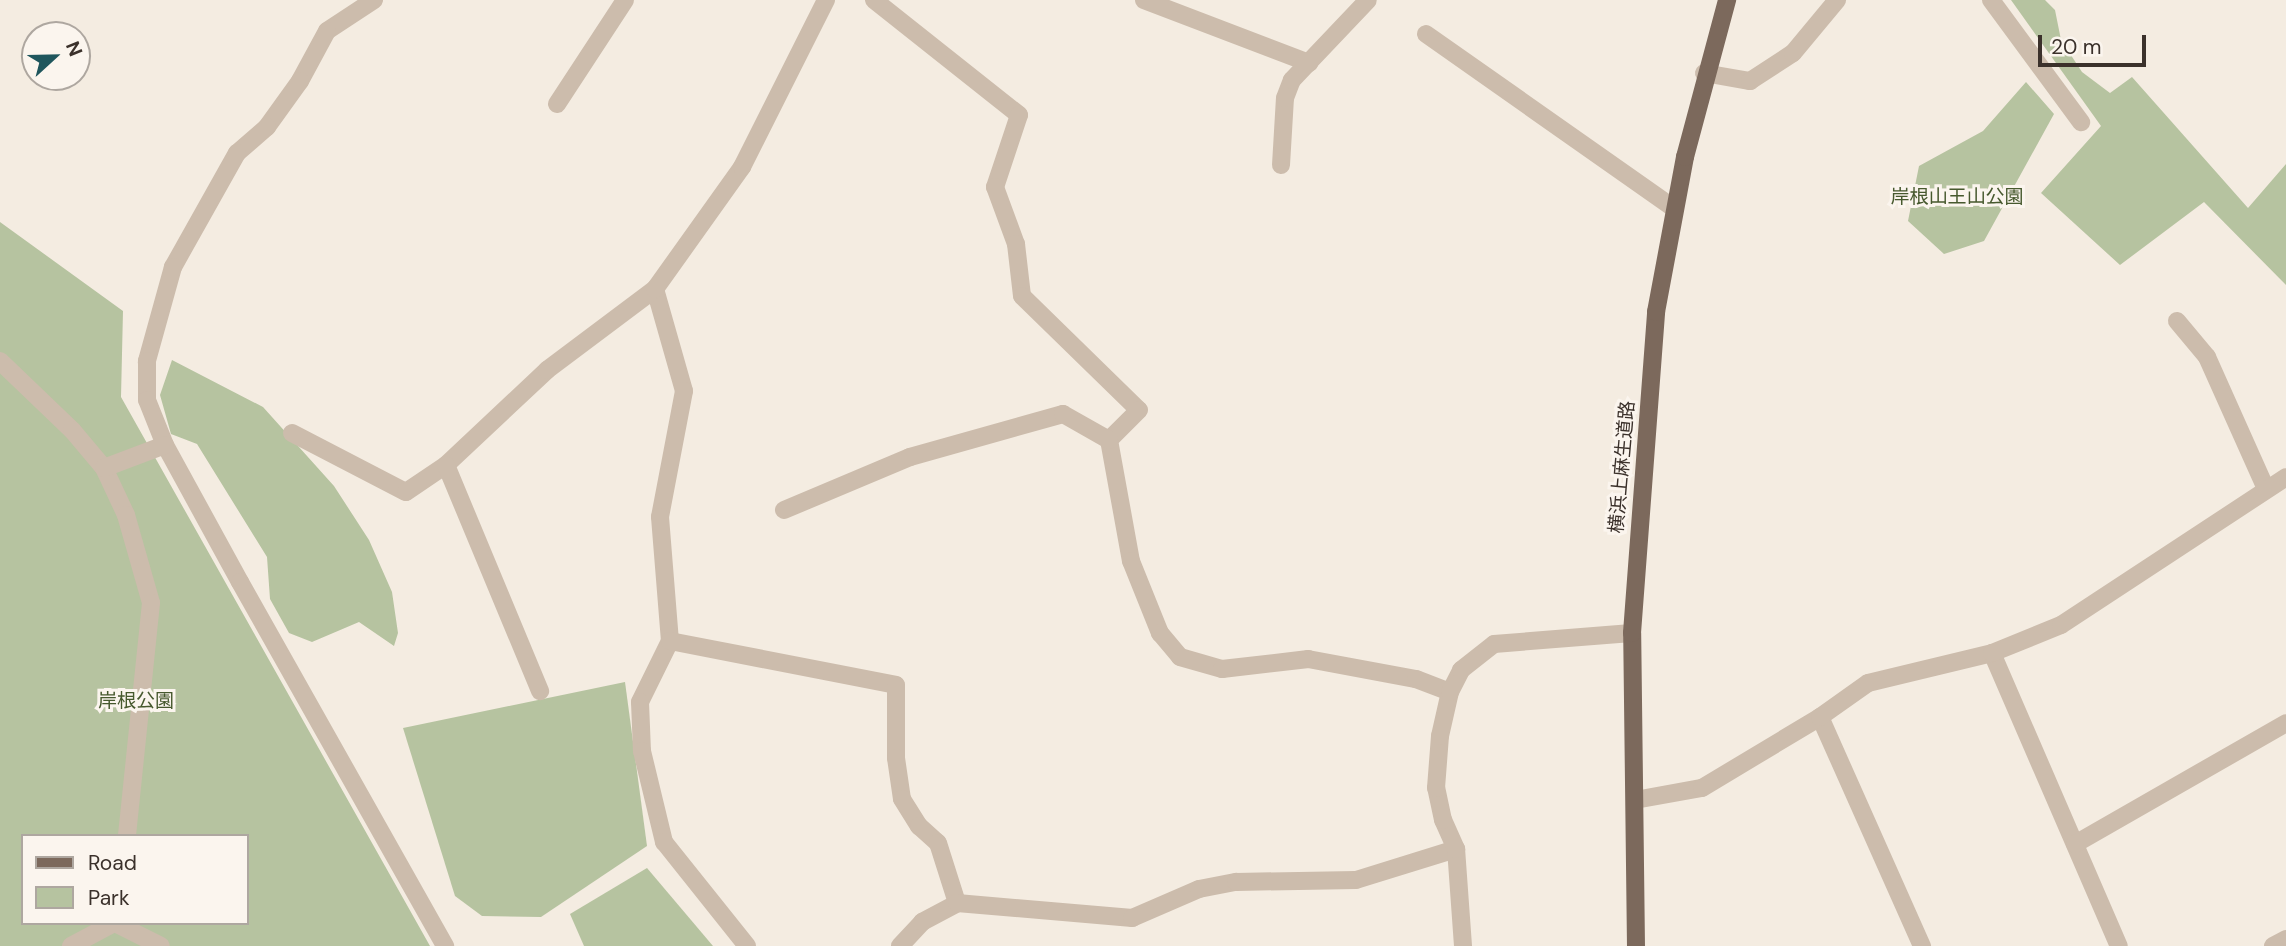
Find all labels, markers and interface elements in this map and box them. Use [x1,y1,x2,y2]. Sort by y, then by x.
north arrow [21,21,91,91]
scale bar [2041,21,2150,65]
text: 20 m [2051,33,2102,61]
text: N [60,38,88,60]
park label: 岸根山王山公園 [1891,186,2023,208]
street label: 横浜上麻生道路 [1605,400,1639,534]
park label: 岸根公園 [98,690,174,712]
legend [21,834,248,925]
text: Road [88,849,137,877]
text: Park [88,884,129,912]

